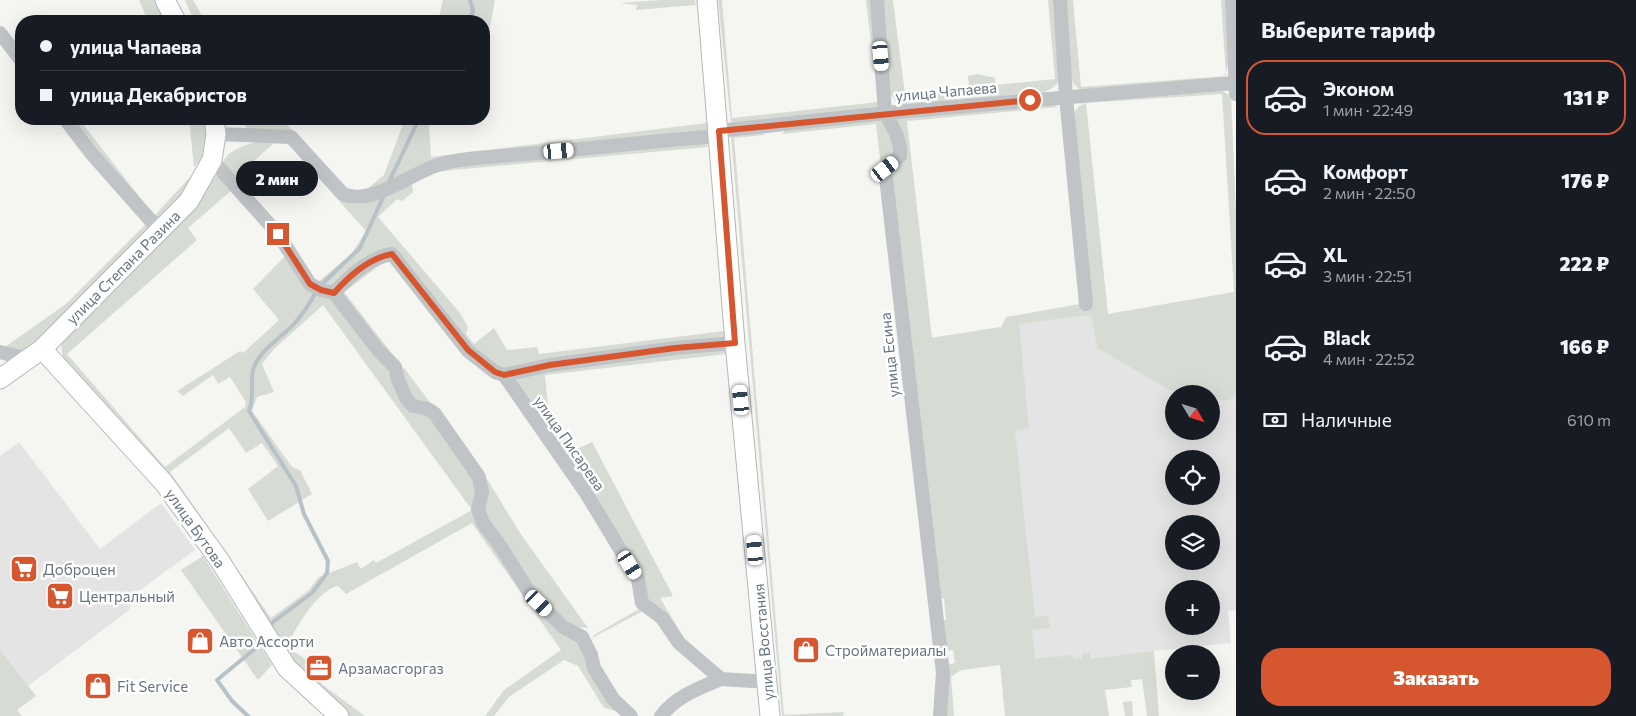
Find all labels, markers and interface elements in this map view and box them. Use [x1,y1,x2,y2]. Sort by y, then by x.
text: Выберите тариф [1261,16,1435,43]
text: улица Чапаева [70,35,201,58]
car [872,40,889,72]
icon: car [1263,75,1308,120]
text: Эконом [1323,77,1394,100]
street label: улица Чапаева [895,78,997,104]
text: улица Декабристов [70,83,247,106]
text: 131 ₽ [1564,86,1609,109]
route start [1019,89,1041,111]
text: 1 мин · 22:49 [1323,100,1413,119]
car [543,142,574,160]
car [868,154,901,184]
icon: car [1263,158,1308,203]
text: Комфорт [1323,160,1408,183]
callout: 2 мин [237,162,319,196]
text: 2 мин [255,169,299,188]
text: 176 ₽ [1561,169,1609,192]
text: 2 мин · 22:50 [1323,183,1416,202]
street label: улица Степана Разина [62,206,184,328]
route end [267,223,289,245]
icon: car [1263,241,1308,286]
text: XL [1323,243,1348,266]
text: 222 ₽ [1560,252,1609,275]
text: 3 мин · 22:51 [1323,266,1412,285]
street label: улица Есина [876,312,902,398]
icon: car [1263,324,1308,369]
text: Black [1323,326,1371,349]
text: 166 ₽ [1560,335,1609,358]
text: 4 мин · 22:52 [1323,349,1415,368]
car [731,384,750,416]
north arrow [1165,385,1220,440]
map controls [1165,385,1220,700]
street label: улица Писарева [531,392,609,494]
icon: cash [1261,406,1289,434]
text: Наличные [1301,408,1392,431]
text: 610 m [1567,410,1611,429]
button: locate [1165,450,1220,505]
street label: улица Бутова [162,485,230,571]
button: layers [1165,515,1220,570]
car [746,534,763,566]
car [615,548,644,582]
supermarket icon: Доброцен [9,554,39,584]
place label: Доброцен [43,560,116,578]
button: + [1165,580,1220,635]
supermarket icon: Центральный [45,581,75,611]
street label: улица Восстания [749,583,777,701]
place label: Центральный [79,587,175,605]
car [522,587,555,619]
shop icon: Авто Ассорти [185,626,215,656]
place label: Авто Ассорти [219,632,314,650]
shop icon: Стройматериалы [791,635,821,665]
place label: Стройматериалы [825,641,946,659]
button: − [1165,645,1220,700]
button: Заказать [1261,648,1611,706]
office icon: Арзамасгоргаз [304,653,334,683]
place label: Арзамасгоргаз [338,659,444,677]
shop icon: Fit Service [83,671,113,701]
place label: Fit Service [117,677,188,695]

